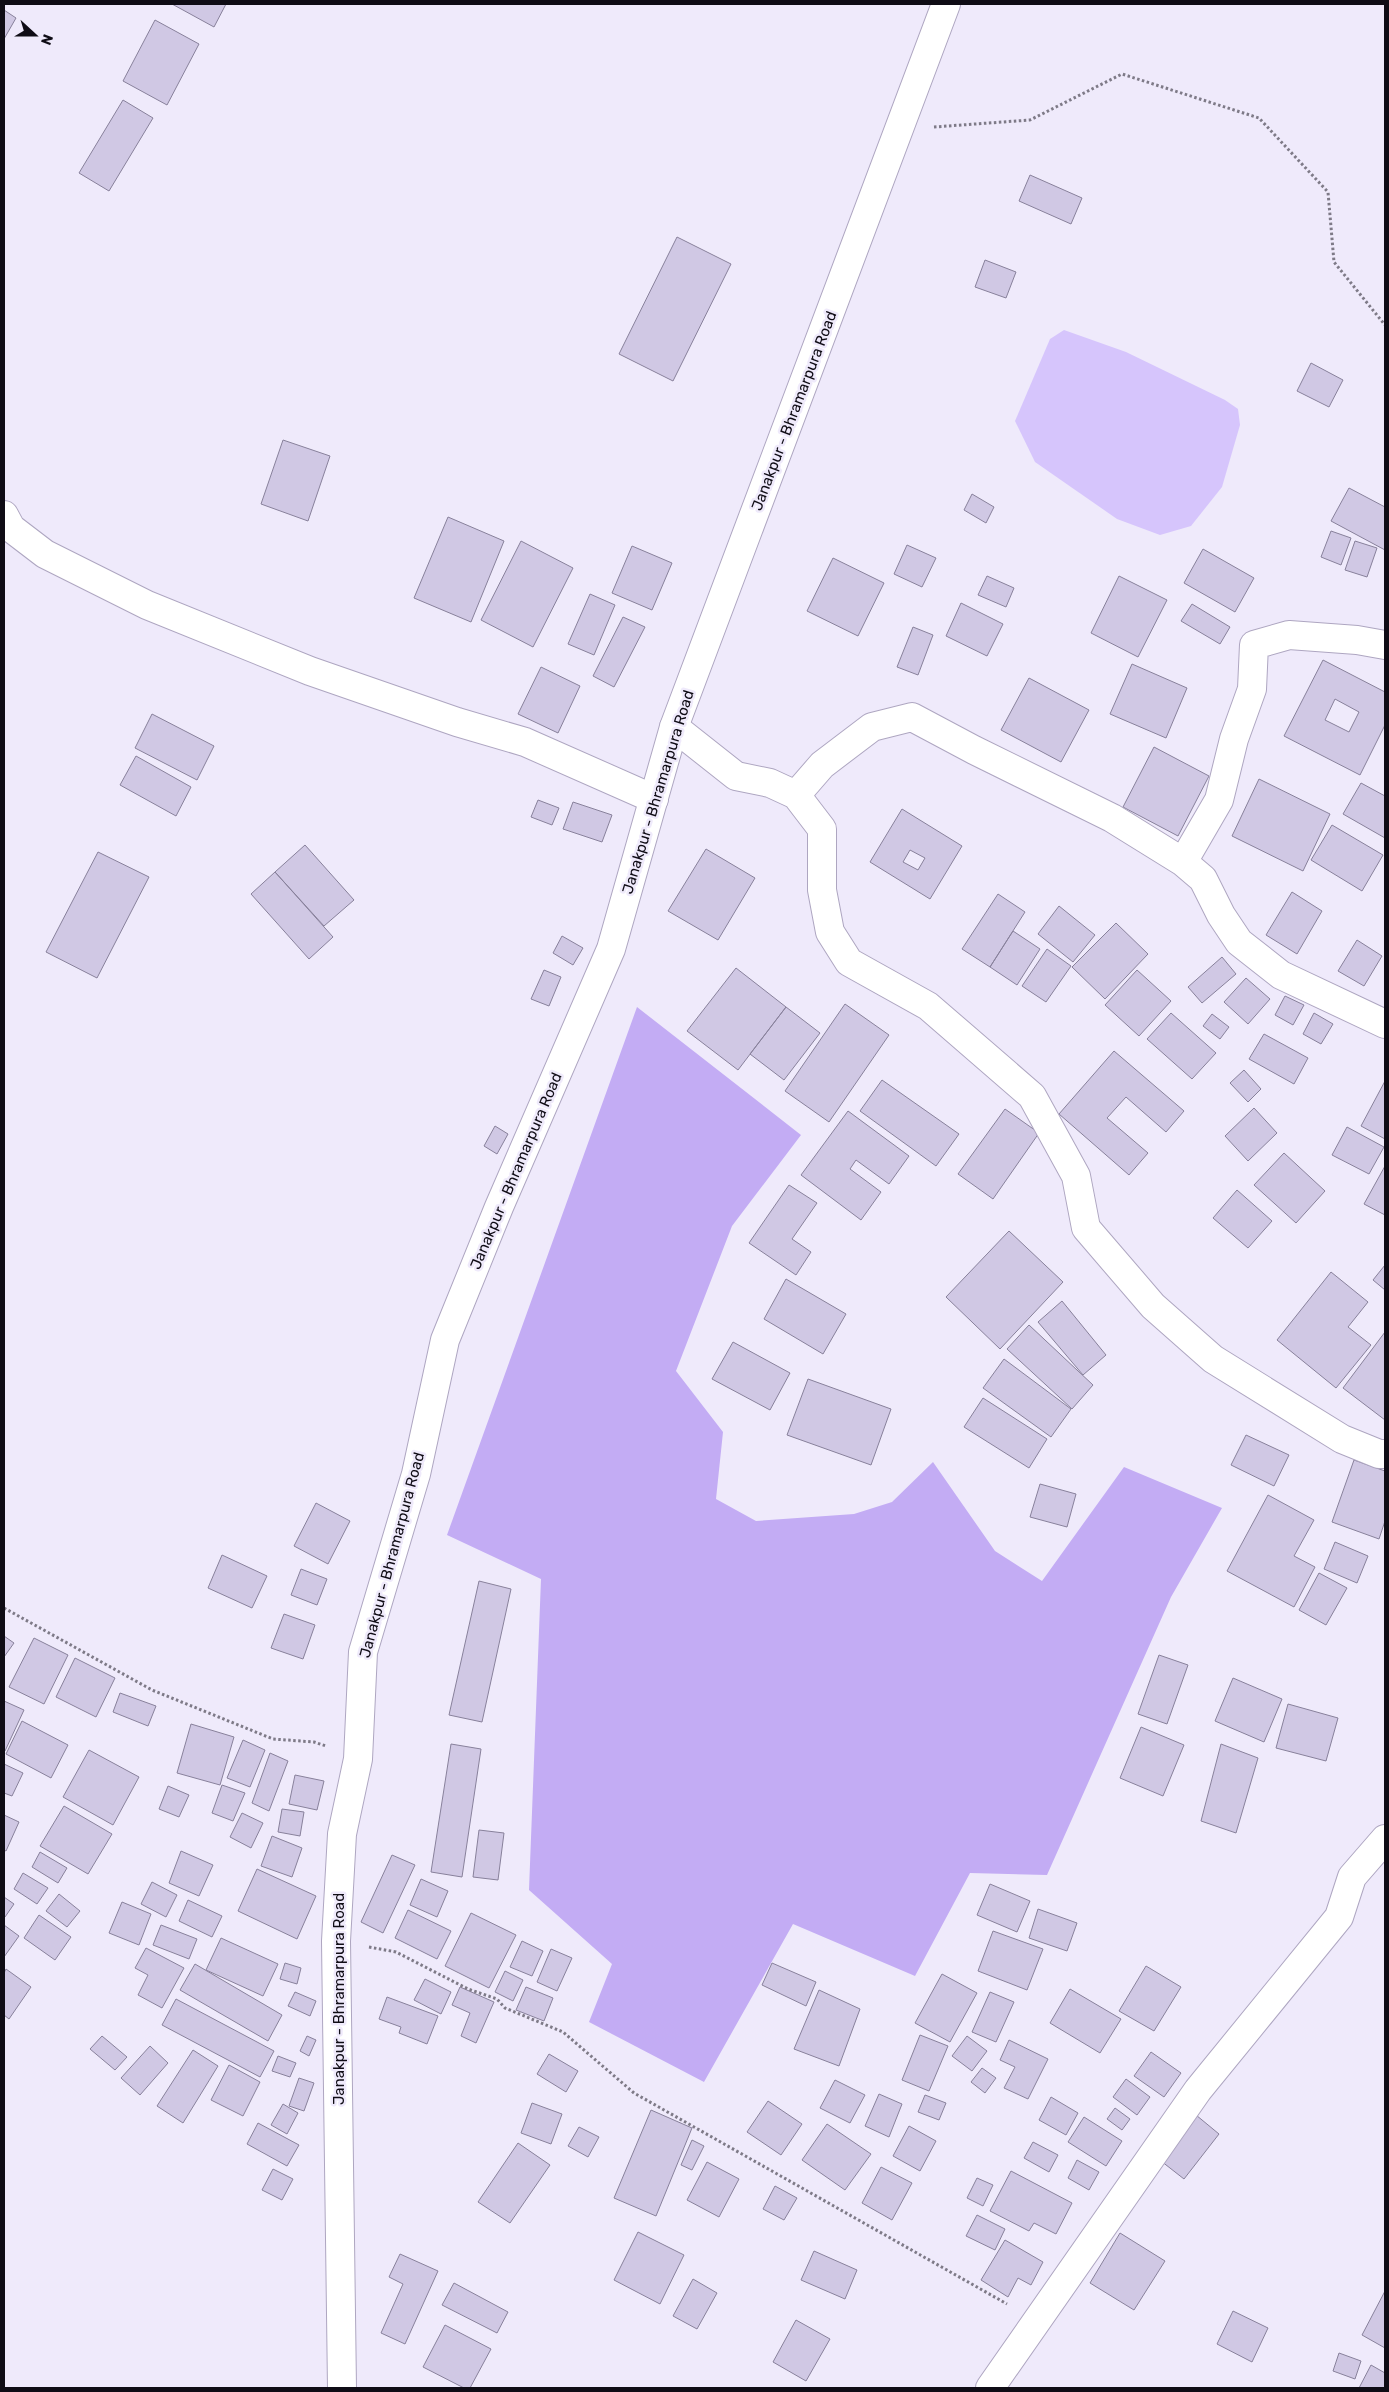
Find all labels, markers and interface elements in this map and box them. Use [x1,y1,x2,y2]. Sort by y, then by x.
north arrow [10,10,60,60]
text: N [37,32,56,47]
street label: Janakpur - Bhramarpura Road [748,309,840,513]
street label: Janakpur - Bhramarpura Road [618,688,698,896]
street label: Janakpur - Bhramarpura Road [466,1070,566,1272]
street label: Janakpur - Bhramarpura Road [356,1450,428,1660]
street label: Janakpur - Bhramarpura Road [330,1893,348,2105]

